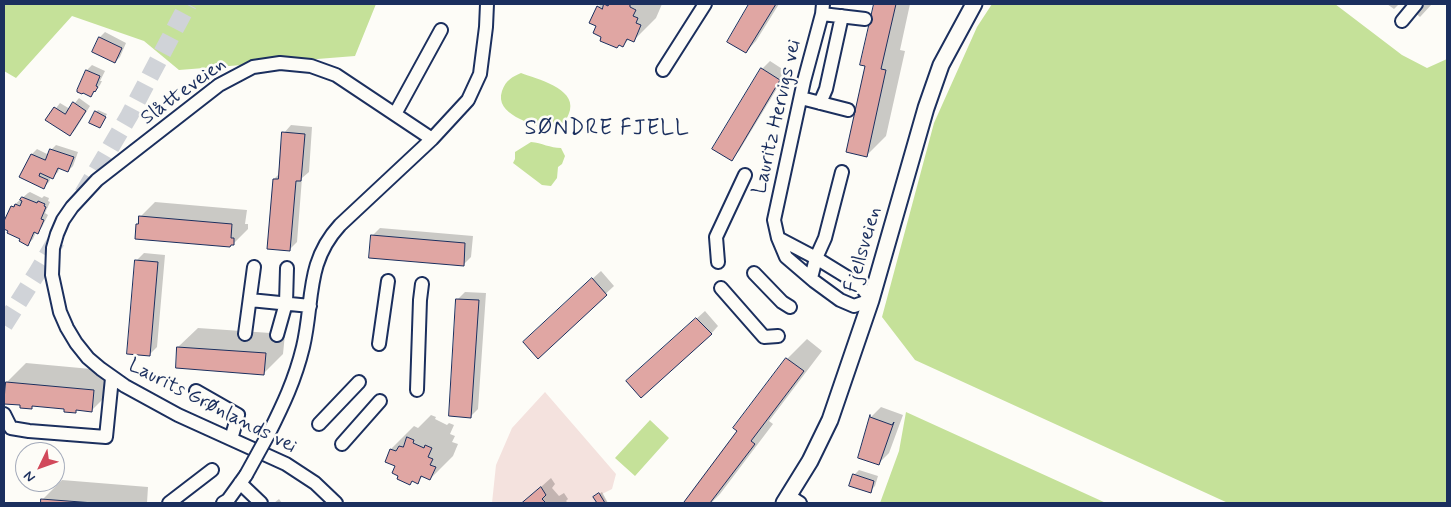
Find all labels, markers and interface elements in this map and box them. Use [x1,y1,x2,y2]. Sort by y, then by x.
street label: Lauritz Hervigs vei [749,37,807,197]
street label: Slåtteveien [137,53,231,131]
district label: SØNDRE FJELL [523,116,691,142]
street label: Fjellsveien [840,204,888,296]
street label: Laurits Grønlands vei [124,354,300,460]
north arrow [15,442,65,492]
text: N [20,467,39,486]

